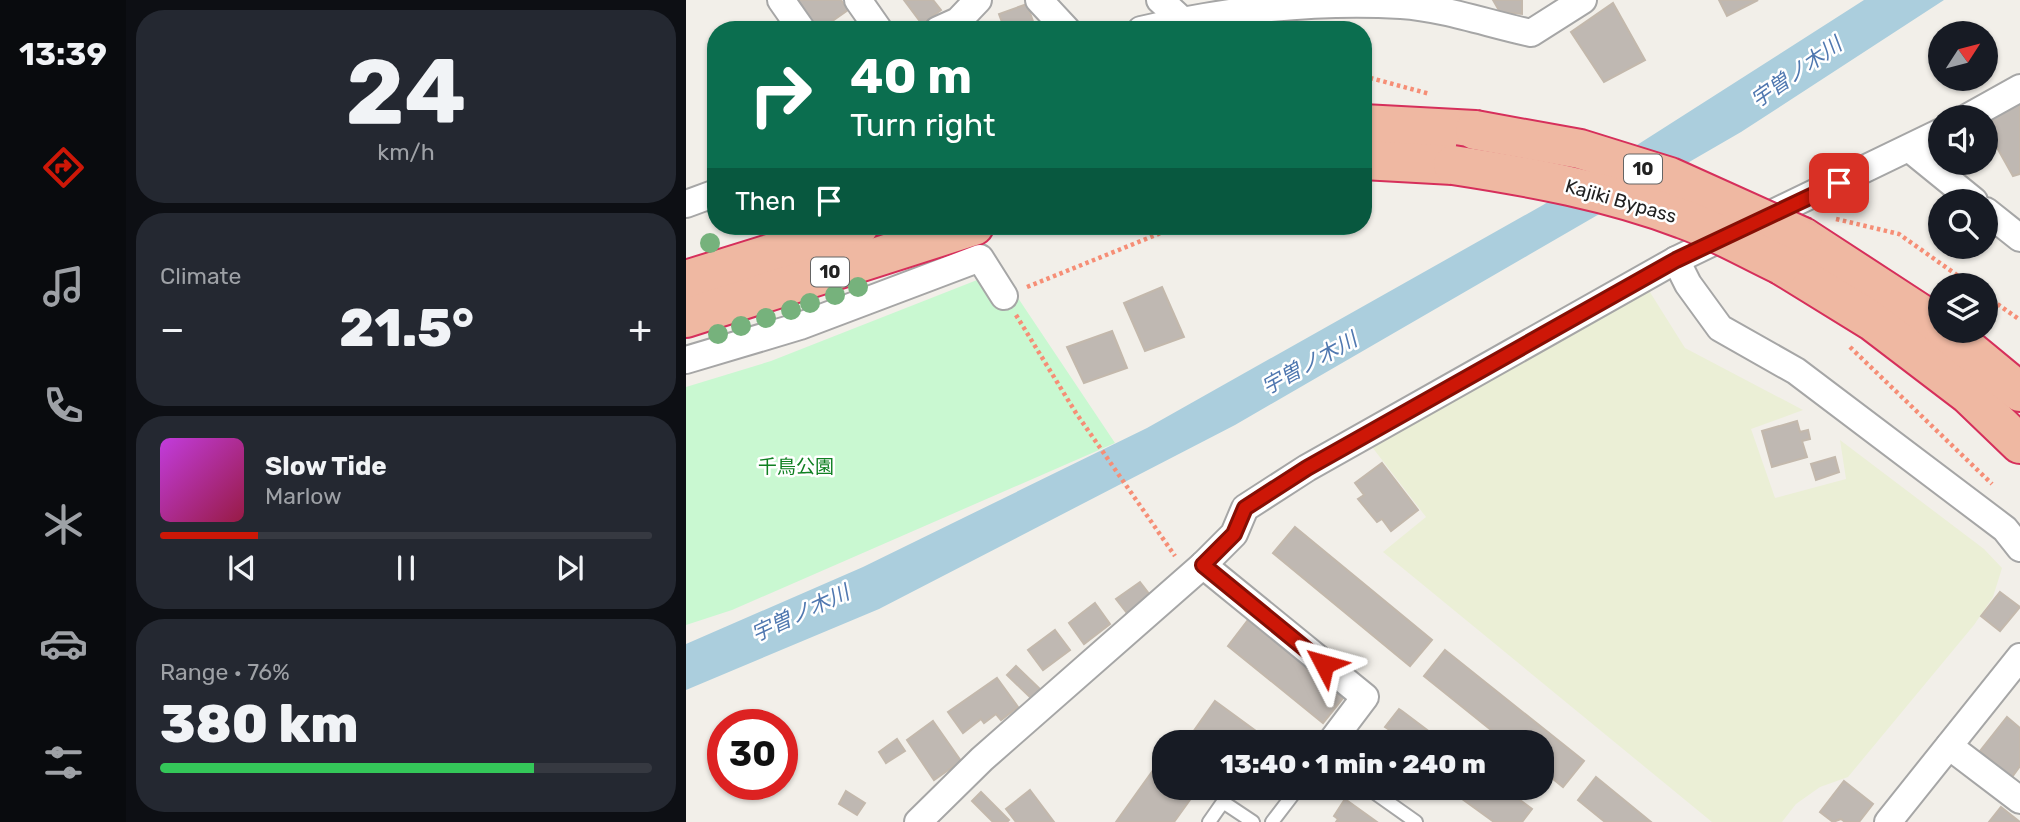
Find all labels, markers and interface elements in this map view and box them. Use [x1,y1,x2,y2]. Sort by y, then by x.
north arrow [1928,21,1998,91]
map controls [1928,21,1998,343]
water label: 宇曽ノ木川 [1746,31,1848,112]
text: 13:39 [19,35,107,73]
text: 24 [346,38,466,146]
text: 40 m [850,47,972,105]
icon: right [735,49,826,140]
button: sound [1928,105,1998,175]
text: Turn right [850,106,995,144]
text: km/h [377,138,435,166]
icon: directions [39,143,88,192]
pin [1809,153,1869,213]
road number: 10 [1624,154,1662,184]
icon: arrive [1820,164,1858,202]
street label: Kajiki Bypass [1563,174,1679,228]
icon: arrive [810,182,848,220]
text: Then [735,186,796,217]
button: search [1928,189,1998,259]
road number: 10 [811,258,849,286]
icon: music [39,262,88,311]
text: Climate [160,262,241,290]
button: layers [1928,273,1998,343]
text: 21.5° [339,297,474,359]
text: − [160,306,185,352]
text: + [628,306,652,352]
water label: 宇曽ノ木川 [1257,326,1363,399]
icon: phone [39,381,88,430]
text: Slow Tide [265,451,387,482]
park label: 千鳥公園 [758,455,834,478]
text: Marlow [265,482,342,510]
icon: climate [39,500,88,549]
icon: previous [223,549,261,587]
icon: pause [387,549,425,587]
icon: next [551,549,589,587]
water label: 宇曽ノ木川 [747,579,855,647]
icon: car [39,619,88,668]
position arrow [1287,627,1361,701]
text: Range · 76% [160,658,290,686]
text: 380 km [160,693,359,755]
speed limit sign: 30 [707,709,798,800]
icon: filters [39,738,88,787]
text: 13:40 · 1 min · 240 m [1220,749,1486,780]

